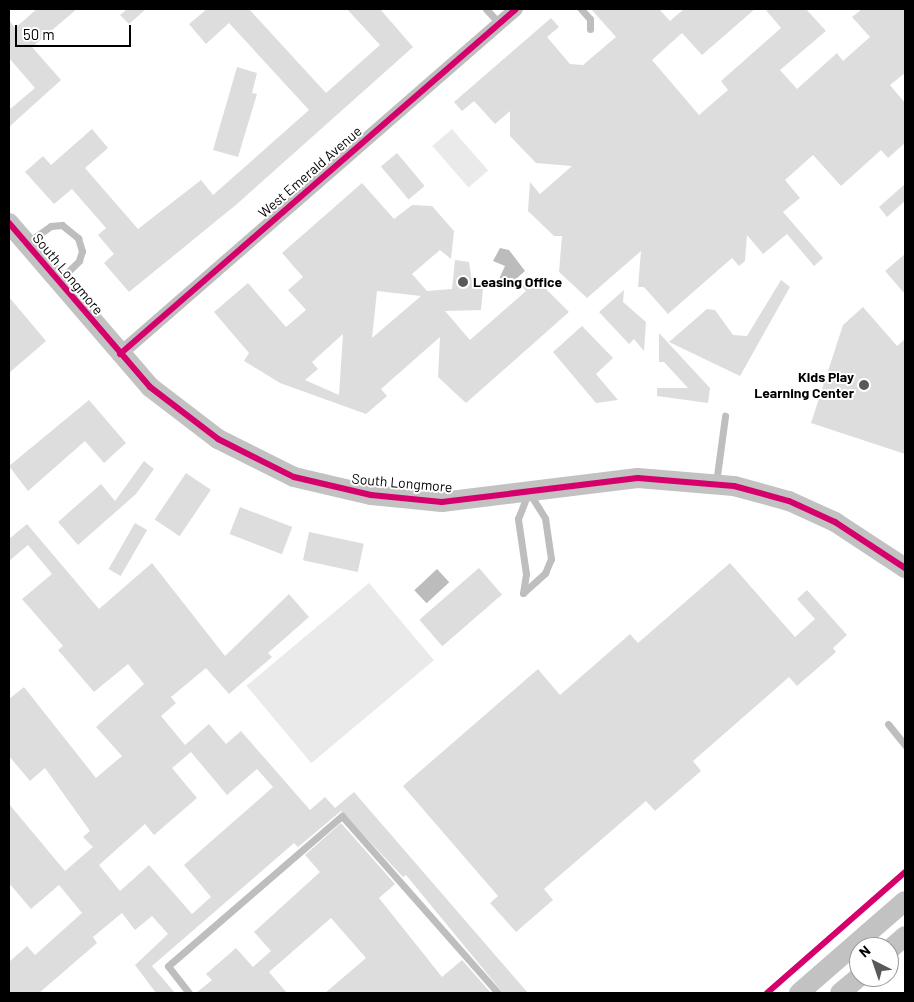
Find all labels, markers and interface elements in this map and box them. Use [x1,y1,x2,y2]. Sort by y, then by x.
scale bar [18,15,134,47]
text: 50 m [23,25,55,43]
street label: West Emerald Avenue [255,123,365,221]
street label: South Longmore [29,230,107,318]
place label: Leasing Office [473,274,562,290]
marker: Leasing Office [457,276,469,288]
place label: Kids Play Learning Center [754,369,854,402]
marker: Kids Play Learning Center [858,379,870,391]
street label: South Longmore [351,470,453,496]
north arrow [849,937,899,987]
text: N [855,942,874,961]

